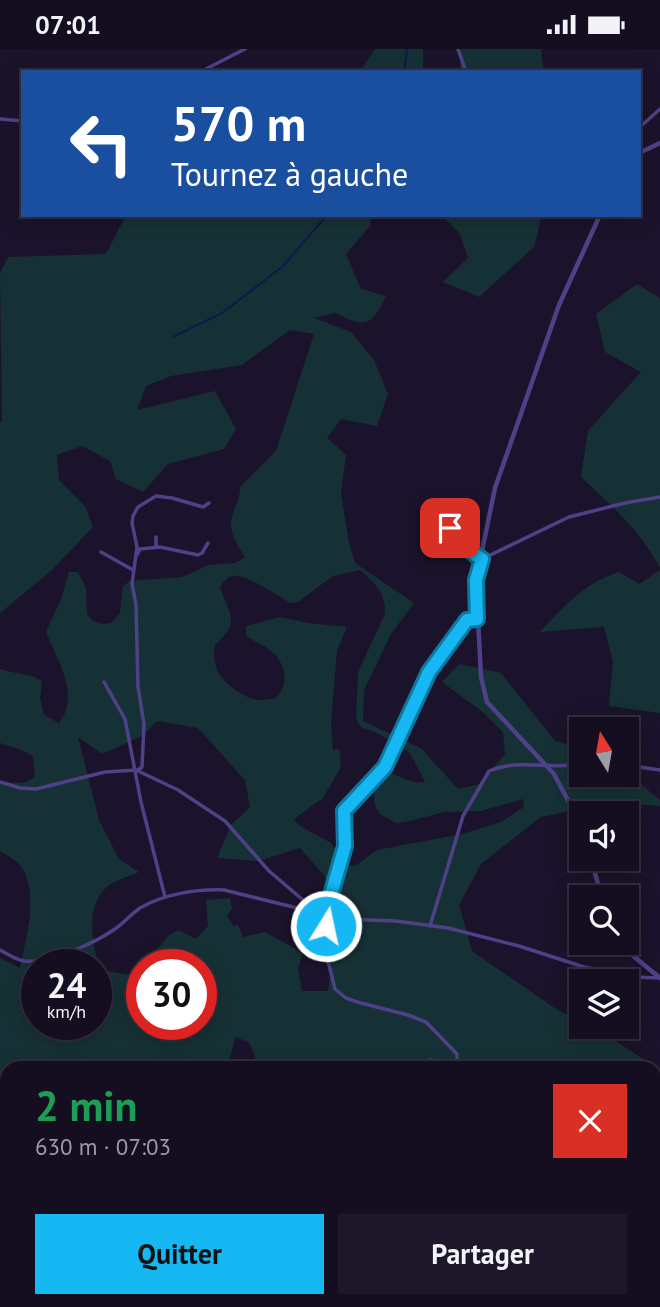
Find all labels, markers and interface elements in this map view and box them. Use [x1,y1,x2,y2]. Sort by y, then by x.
text: 07:01 [35,8,101,41]
text: 570 m [171,91,306,155]
icon: left [56,98,147,189]
text: Tournez à gauche [171,153,408,195]
pin [420,498,480,558]
icon: arrive [431,509,469,547]
north arrow [569,717,639,787]
map controls [569,717,639,1039]
button: sound [569,801,639,871]
button: search [569,885,639,955]
position arrow [289,889,363,963]
speed limit sign: 30 [126,949,217,1040]
text: 24 [47,962,86,1008]
button: layers [569,969,639,1039]
text: km/h [47,1000,86,1023]
text: 2 min [35,1078,137,1133]
button: close [553,1084,627,1158]
text: 630 m · 07:03 [35,1132,171,1161]
button: Quitter [35,1214,324,1294]
button: Partager [338,1214,627,1294]

